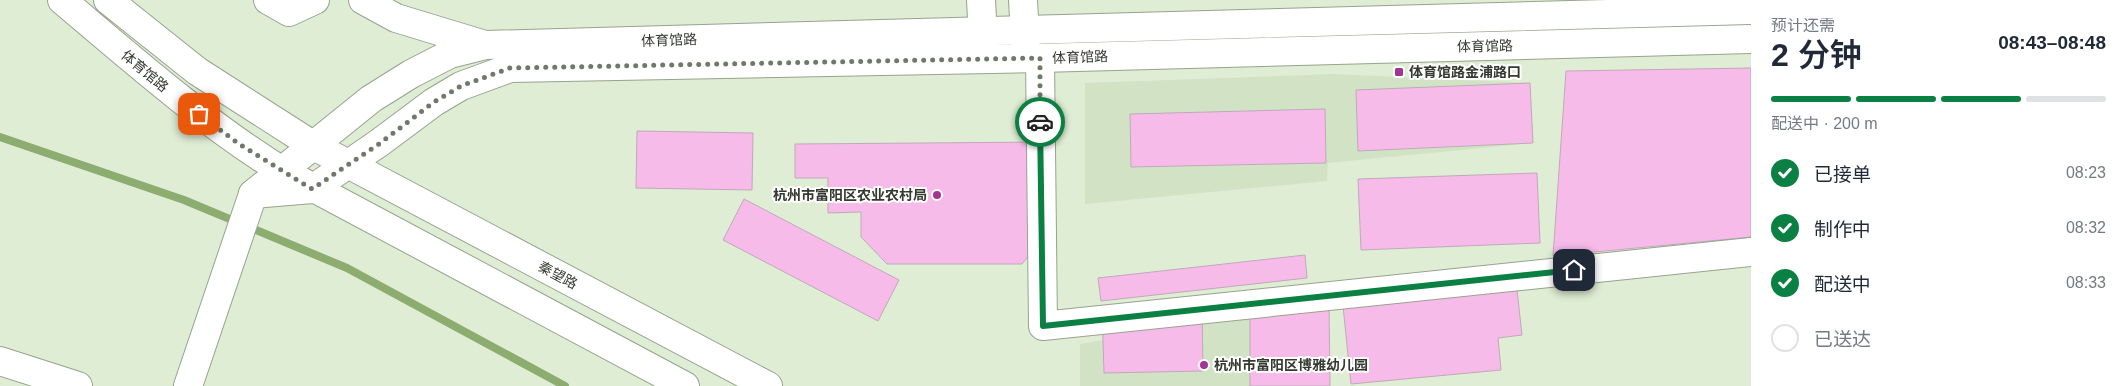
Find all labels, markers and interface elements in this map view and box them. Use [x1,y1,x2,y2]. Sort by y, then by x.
text: 预计还需 [1771,17,1835,34]
street label: 体育馆路 [641,31,697,49]
text: 08:43–08:48 [1998,32,2106,53]
text: 2 分钟 [1771,37,1862,73]
street label: 体育馆路 [1457,38,1513,54]
street label: 体育馆路 [118,47,172,95]
street label: 体育馆路 [1052,48,1108,66]
place label: 体育馆路金浦路口 [1409,64,1521,80]
marker: 体育馆路金浦路口 [1393,66,1405,78]
pin [178,93,220,135]
courier [1015,97,1065,147]
icon: bag [185,100,213,128]
icon: car [1026,108,1054,136]
text: 配送中 · 200 m [1771,115,1878,132]
icon: check [1771,159,1799,187]
text: 已接单 [1814,164,1871,185]
text: 08:23 [2066,164,2106,181]
place label: 杭州市富阳区农业农村局 [773,187,927,203]
marker: 杭州市富阳区农业农村局 [931,189,943,201]
icon: check [1771,214,1799,242]
text: 制作中 [1814,219,1871,240]
text: 08:32 [2066,219,2106,236]
pin [1553,249,1595,291]
icon: home [1560,256,1588,284]
street label: 秦望路 [536,258,580,292]
icon: check [1771,269,1799,297]
text: 配送中 [1814,274,1871,295]
text: 08:33 [2066,274,2106,291]
text: 已送达 [1814,329,1871,350]
place label: 杭州市富阳区博雅幼儿园 [1214,357,1368,373]
marker: 杭州市富阳区博雅幼儿园 [1198,359,1210,371]

